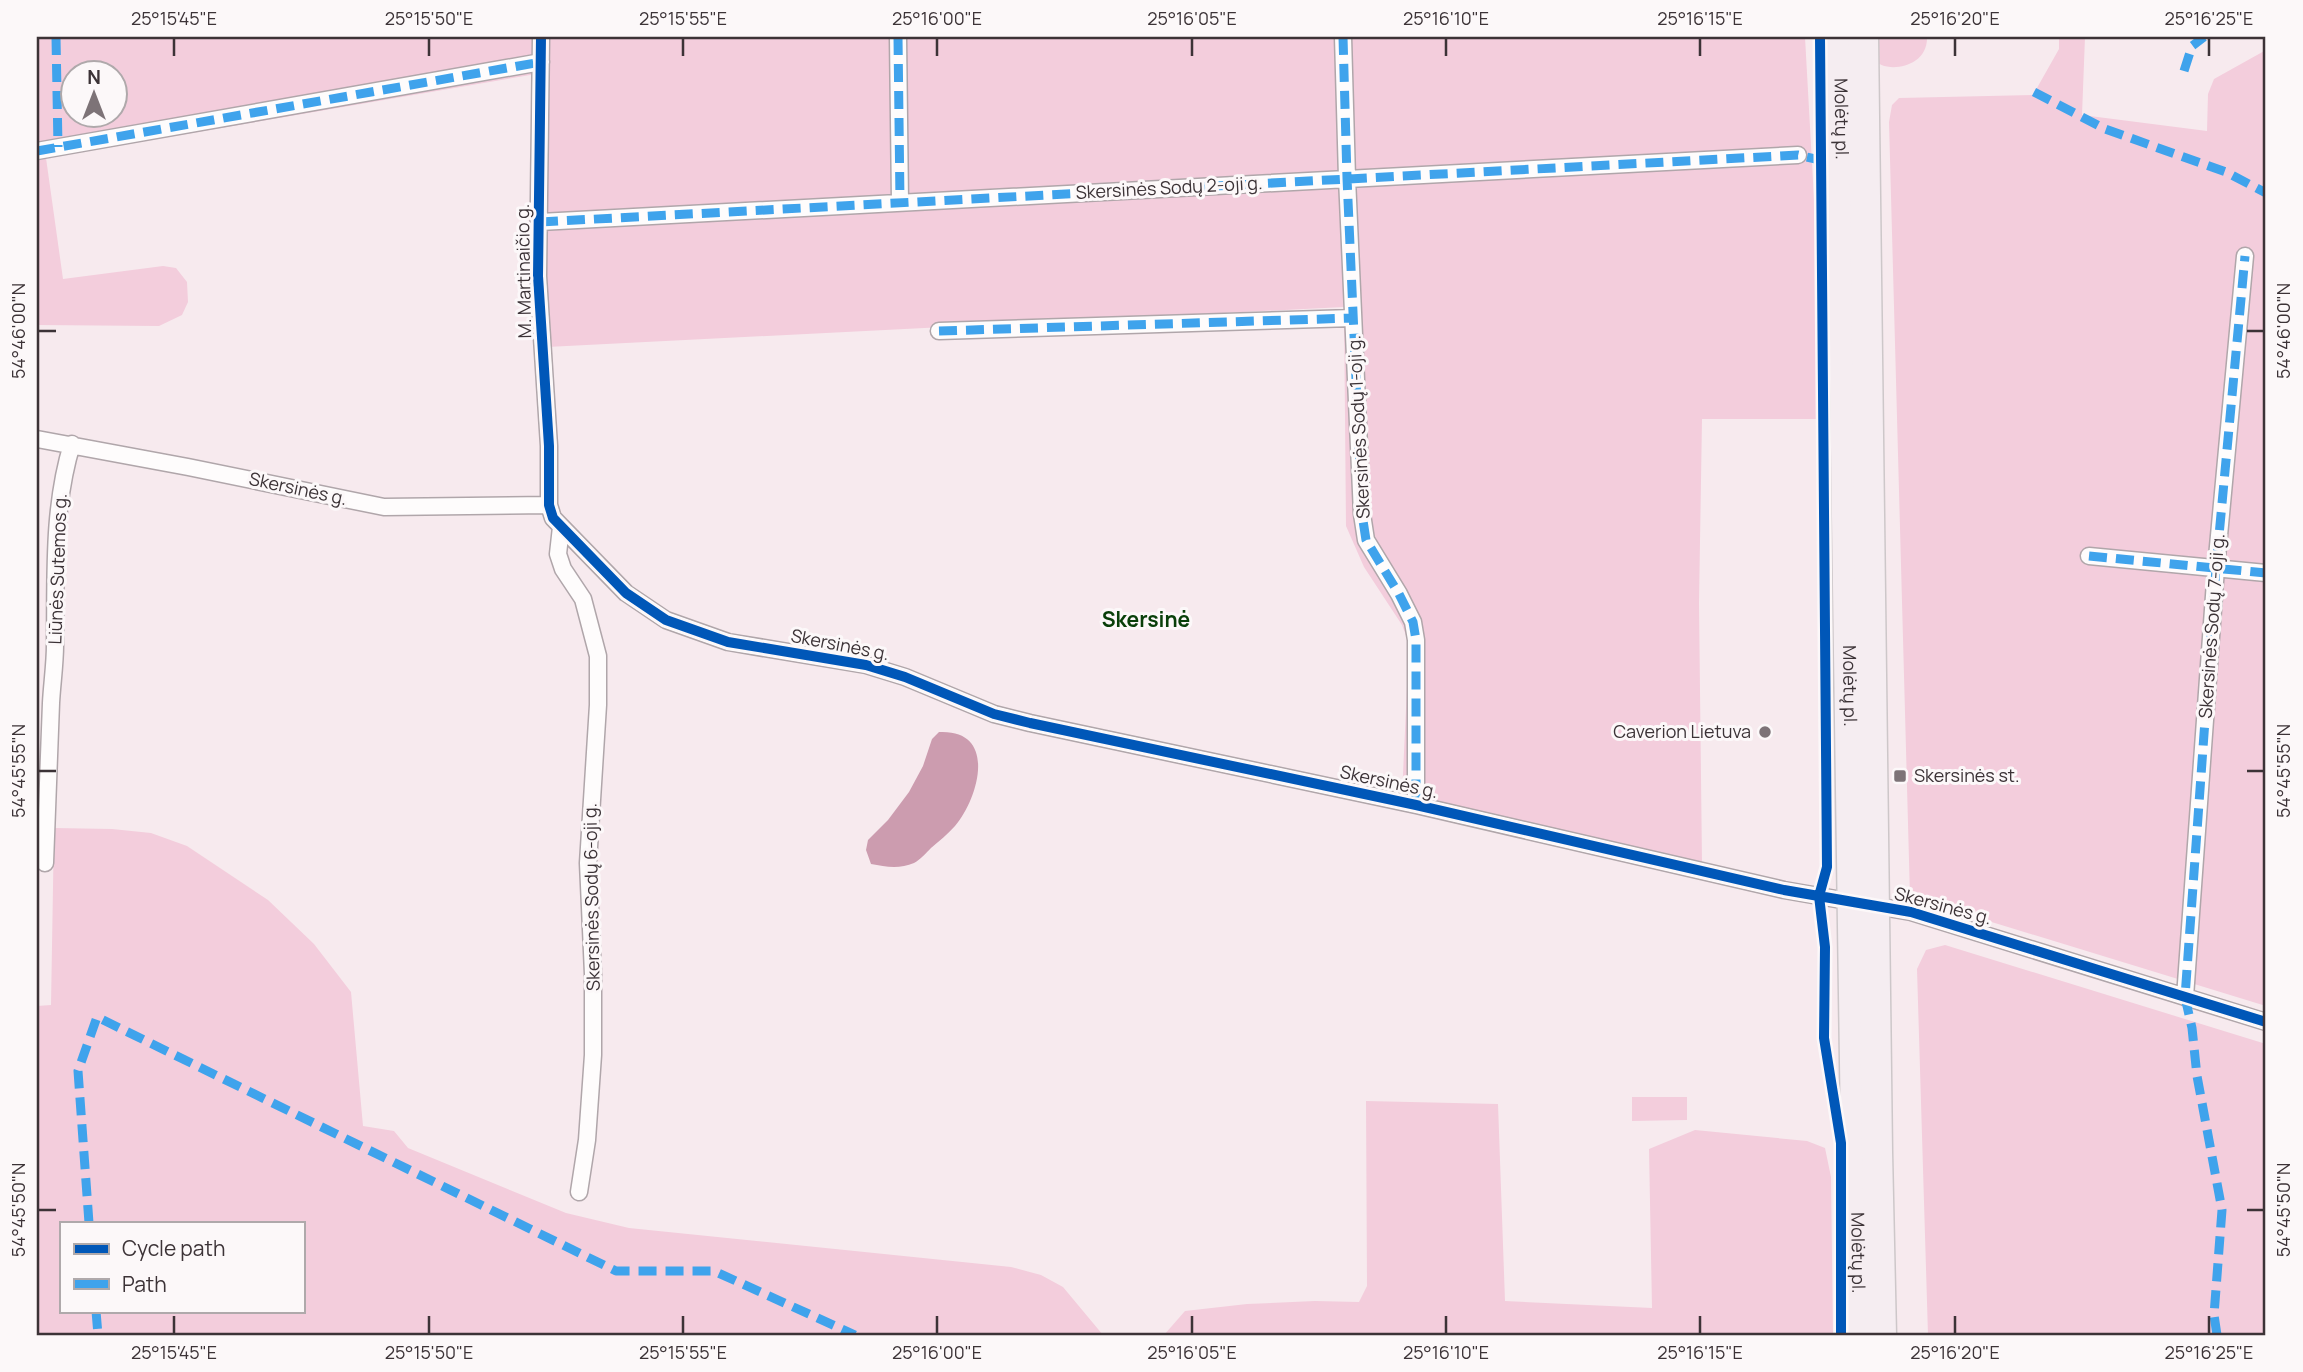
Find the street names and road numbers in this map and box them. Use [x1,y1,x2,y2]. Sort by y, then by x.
street label: Molėtų pl. [1830,78,1855,160]
street label: Skersinės Sodų 2-oji g. [1075,170,1263,204]
street label: M. Martinaičio g. [510,204,536,339]
street label: Skersinės Sodų 1-oji g. [1341,335,1375,519]
street label: Skersinės g. [247,466,349,510]
street label: Liūnės Sutemos g. [42,493,72,645]
street label: Skersinės Sodų 7-oji g. [2193,532,2229,719]
street label: Skersinės g. [789,623,891,665]
street label: Molėtų pl. [1838,645,1863,727]
street label: Skersinės g. [1338,759,1440,803]
street label: Skersinės Sodų 6-oji g. [577,803,605,991]
street label: Skersinės g. [1892,881,1994,930]
street label: Molėtų pl. [1846,1212,1871,1294]

